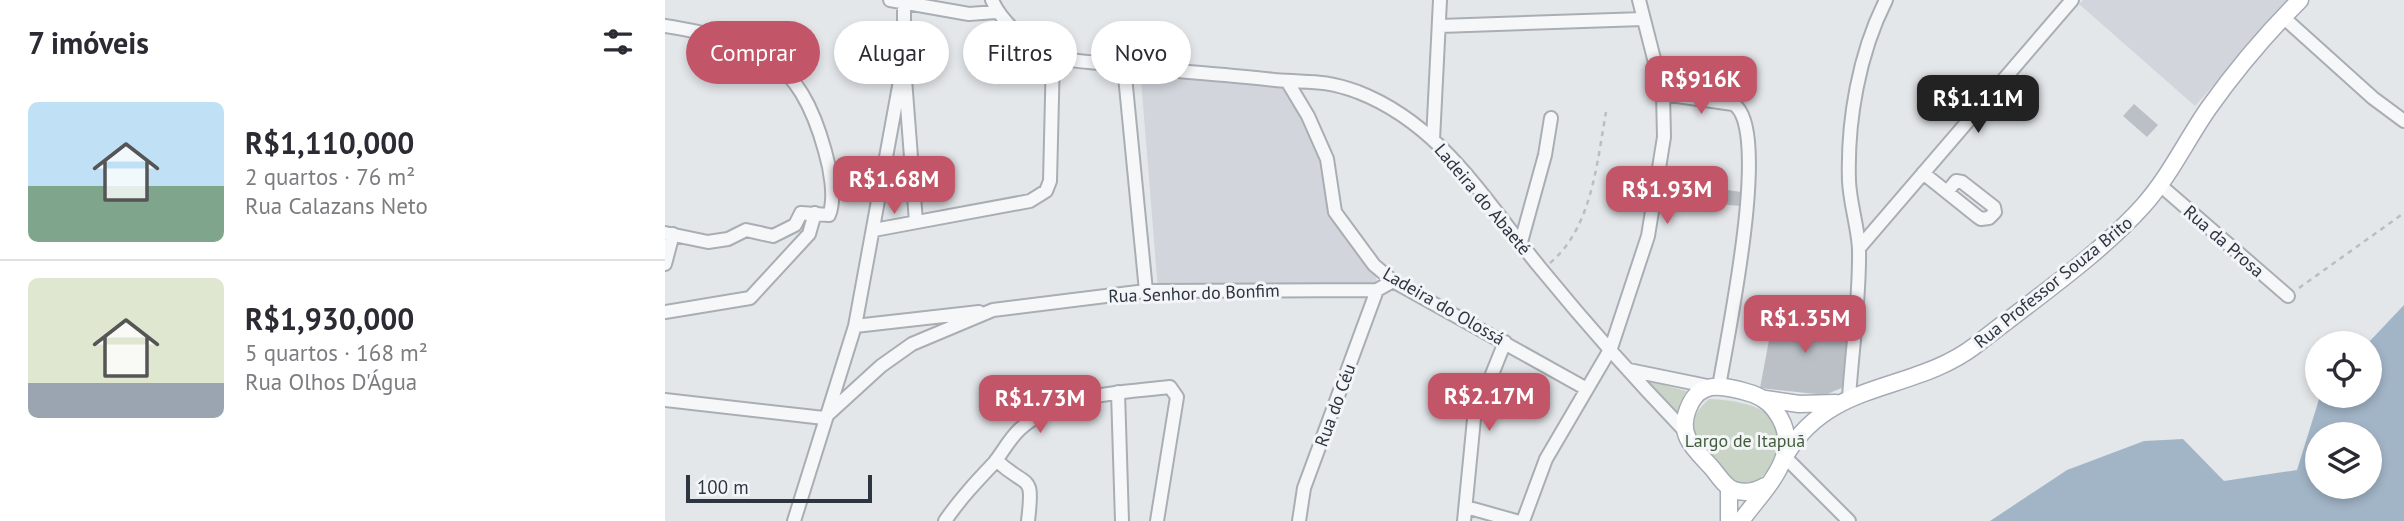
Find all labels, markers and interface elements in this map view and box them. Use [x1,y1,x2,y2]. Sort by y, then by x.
chip: Comprar [686,21,820,84]
chip: Alugar [834,21,949,84]
chip: Filtros [963,21,1077,84]
chip: Novo [1091,21,1191,84]
text: 7 imóveis [28,23,149,62]
icon: filters [599,23,637,61]
pin: R$916K [1644,57,1758,116]
text: R$916K [1661,64,1741,93]
pin: R$1.11M [1913,76,2043,135]
text: R$1.11M [1933,83,2023,112]
text: R$1,110,000 [245,123,414,162]
icon: home [84,130,168,214]
street label: Ladeira do Abaeté [1430,139,1536,259]
pin: R$1.68M [829,156,959,216]
text: 2 quartos · 76 m² [245,162,415,191]
text: R$1.68M [849,164,939,193]
pin: R$1.93M [1602,166,1732,226]
text: R$1.93M [1622,174,1712,203]
text: Rua Calazans Neto [245,191,428,220]
street label: Rua da Prosa [2179,200,2269,282]
street label: Rua Professor Souza Brito [1969,211,2137,353]
street label: Ladeira do Olossá [1379,262,1509,350]
street label: Rua Senhor do Bonfim [1108,279,1280,307]
pin: R$1.35M [1740,296,1870,355]
text: R$1,930,000 [245,299,414,338]
text: R$1.35M [1760,303,1850,332]
icon: home [84,306,168,390]
map controls [2305,331,2382,499]
button: locate [2305,331,2382,408]
text: 5 quartos · 168 m² [245,338,428,367]
street label: Rua do Céu [1309,360,1361,450]
text: Rua Olhos D'Água [245,367,417,396]
pin: R$2.17M [1424,374,1554,433]
pin: R$1.73M [975,376,1105,435]
text: R$2.17M [1444,381,1534,410]
text: R$1.73M [995,383,1085,412]
button: layers [2305,422,2382,499]
park label: Largo de Itapuã [1685,429,1805,452]
scale bar [686,472,871,504]
text: 100 m [697,475,749,499]

